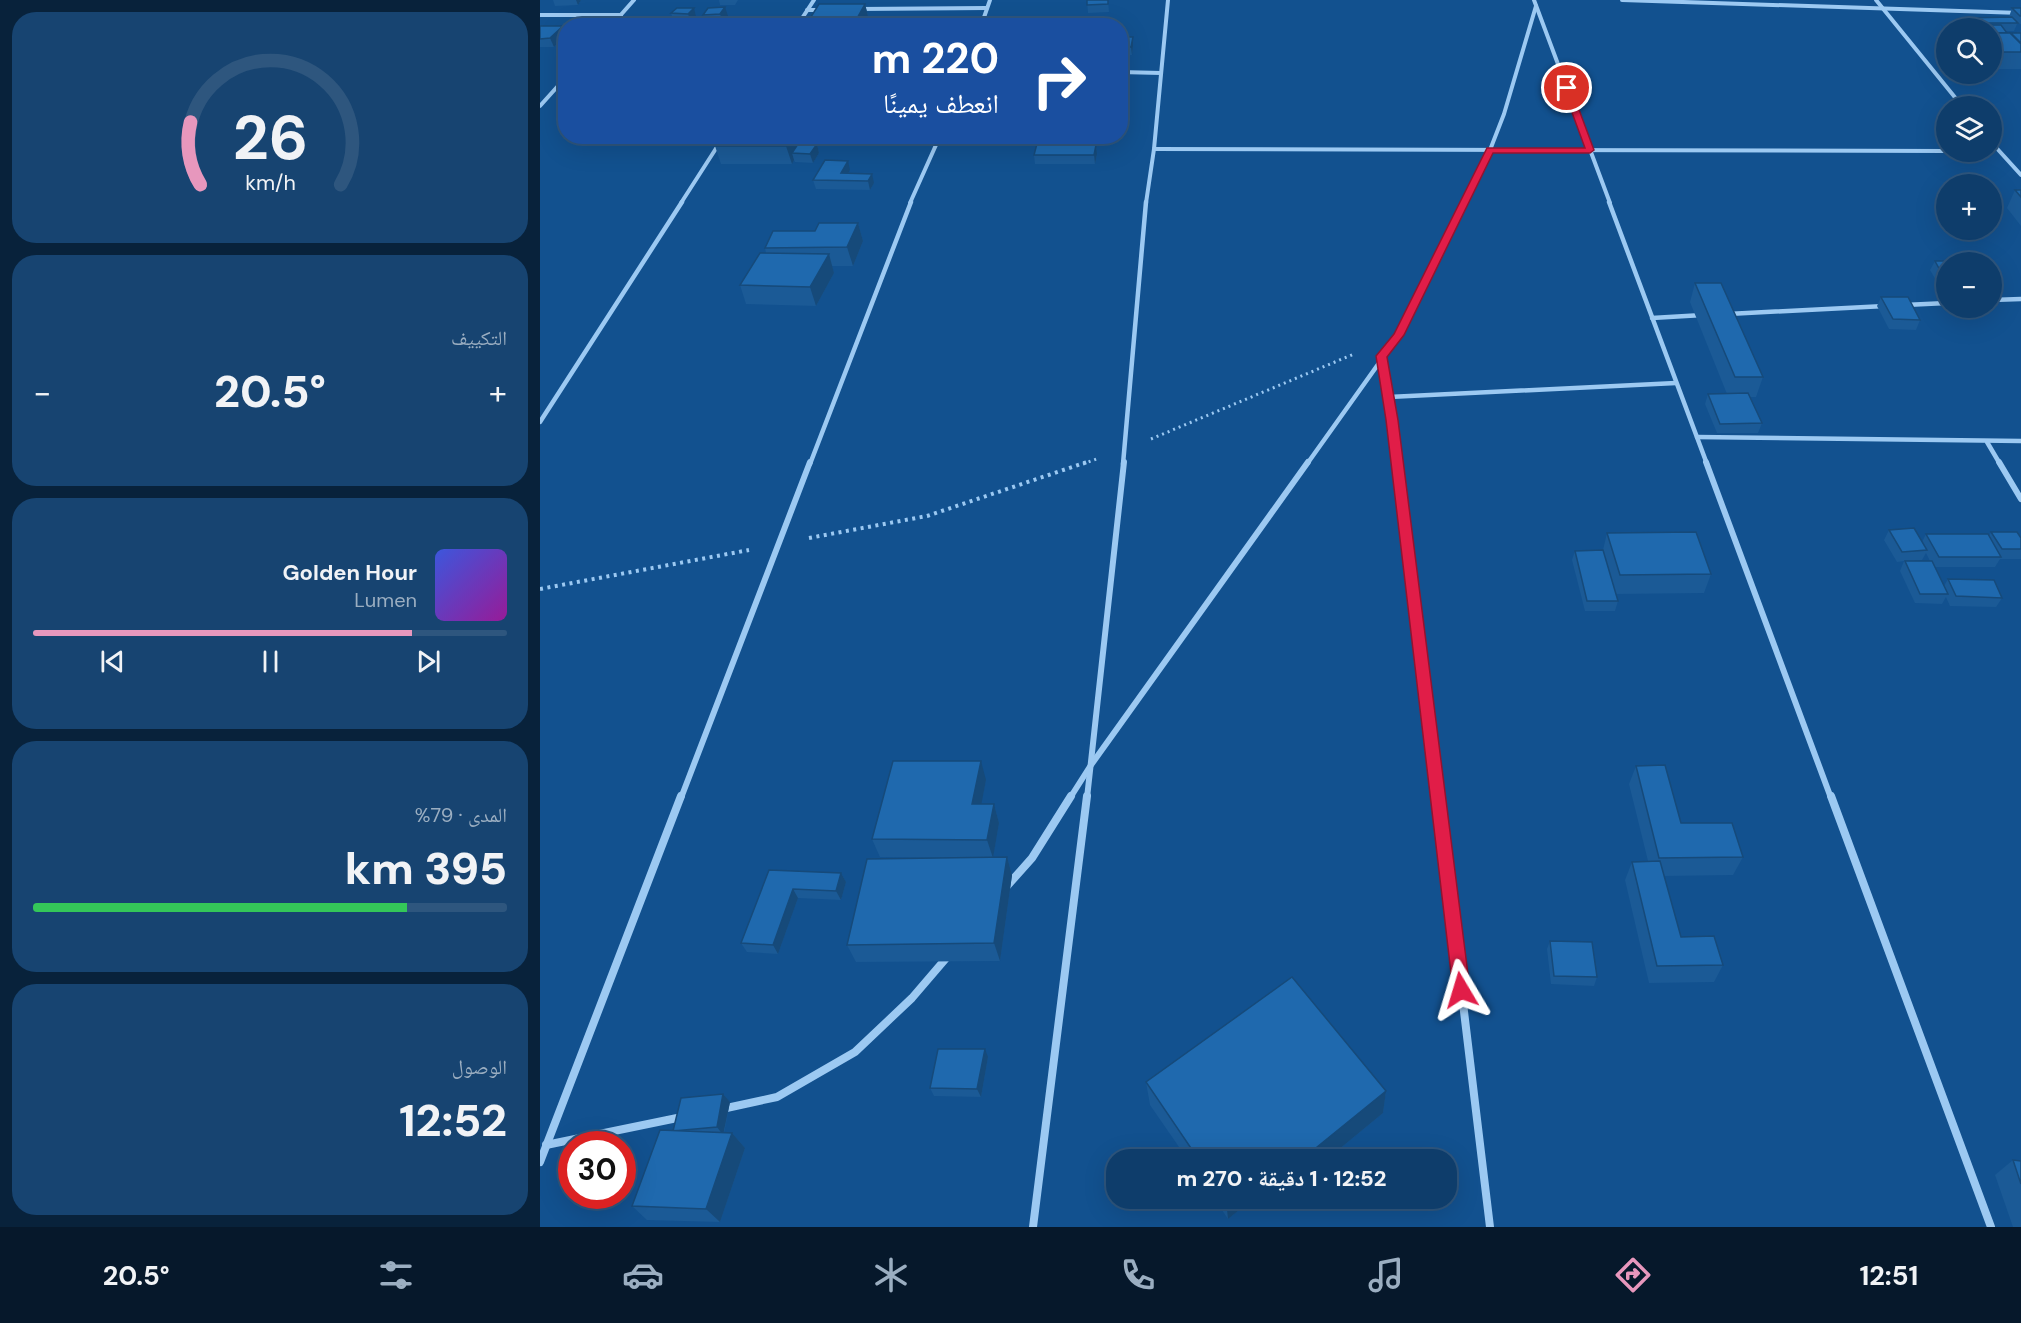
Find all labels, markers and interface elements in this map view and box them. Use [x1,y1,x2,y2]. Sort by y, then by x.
map controls [1936,18,2002,318]
button: search [1936,18,2002,84]
text: 220 m [872,31,999,86]
icon: right [1020,42,1098,120]
pin [1541,62,1592,113]
icon: arrive [1550,71,1583,104]
text: انعطف يمينًا [883,86,999,121]
button: layers [1936,96,2002,162]
text: 26 [232,97,308,178]
text: km/h [245,169,295,197]
button: + [1936,174,2002,240]
button: − [1936,252,2002,318]
text: التكييف [451,325,507,351]
text: 20.5° [214,362,326,421]
text: − [33,371,51,414]
text: + [489,371,507,414]
text: Golden Hour [283,558,417,587]
text: Lumen [354,587,417,613]
icon: previous [96,645,129,678]
icon: pause [254,645,287,678]
icon: next [412,645,445,678]
text: المدى · 79% [415,802,507,828]
text: 395 km [345,839,507,898]
position arrow [1429,958,1493,1022]
text: الوصول [452,1054,507,1080]
text: 12:52 [399,1091,507,1150]
speed limit sign: 30 [558,1131,636,1209]
text: 12:52 · 1 دقيقة · 270 m [1177,1164,1386,1193]
icon: filters [375,1254,417,1296]
icon: car [622,1254,664,1296]
icon: climate [870,1254,912,1296]
icon: phone [1117,1254,1159,1296]
icon: music [1365,1254,1407,1296]
icon: directions [1612,1254,1654,1296]
text: 20.5° [103,1258,170,1293]
text: 12:51 [1859,1258,1918,1293]

